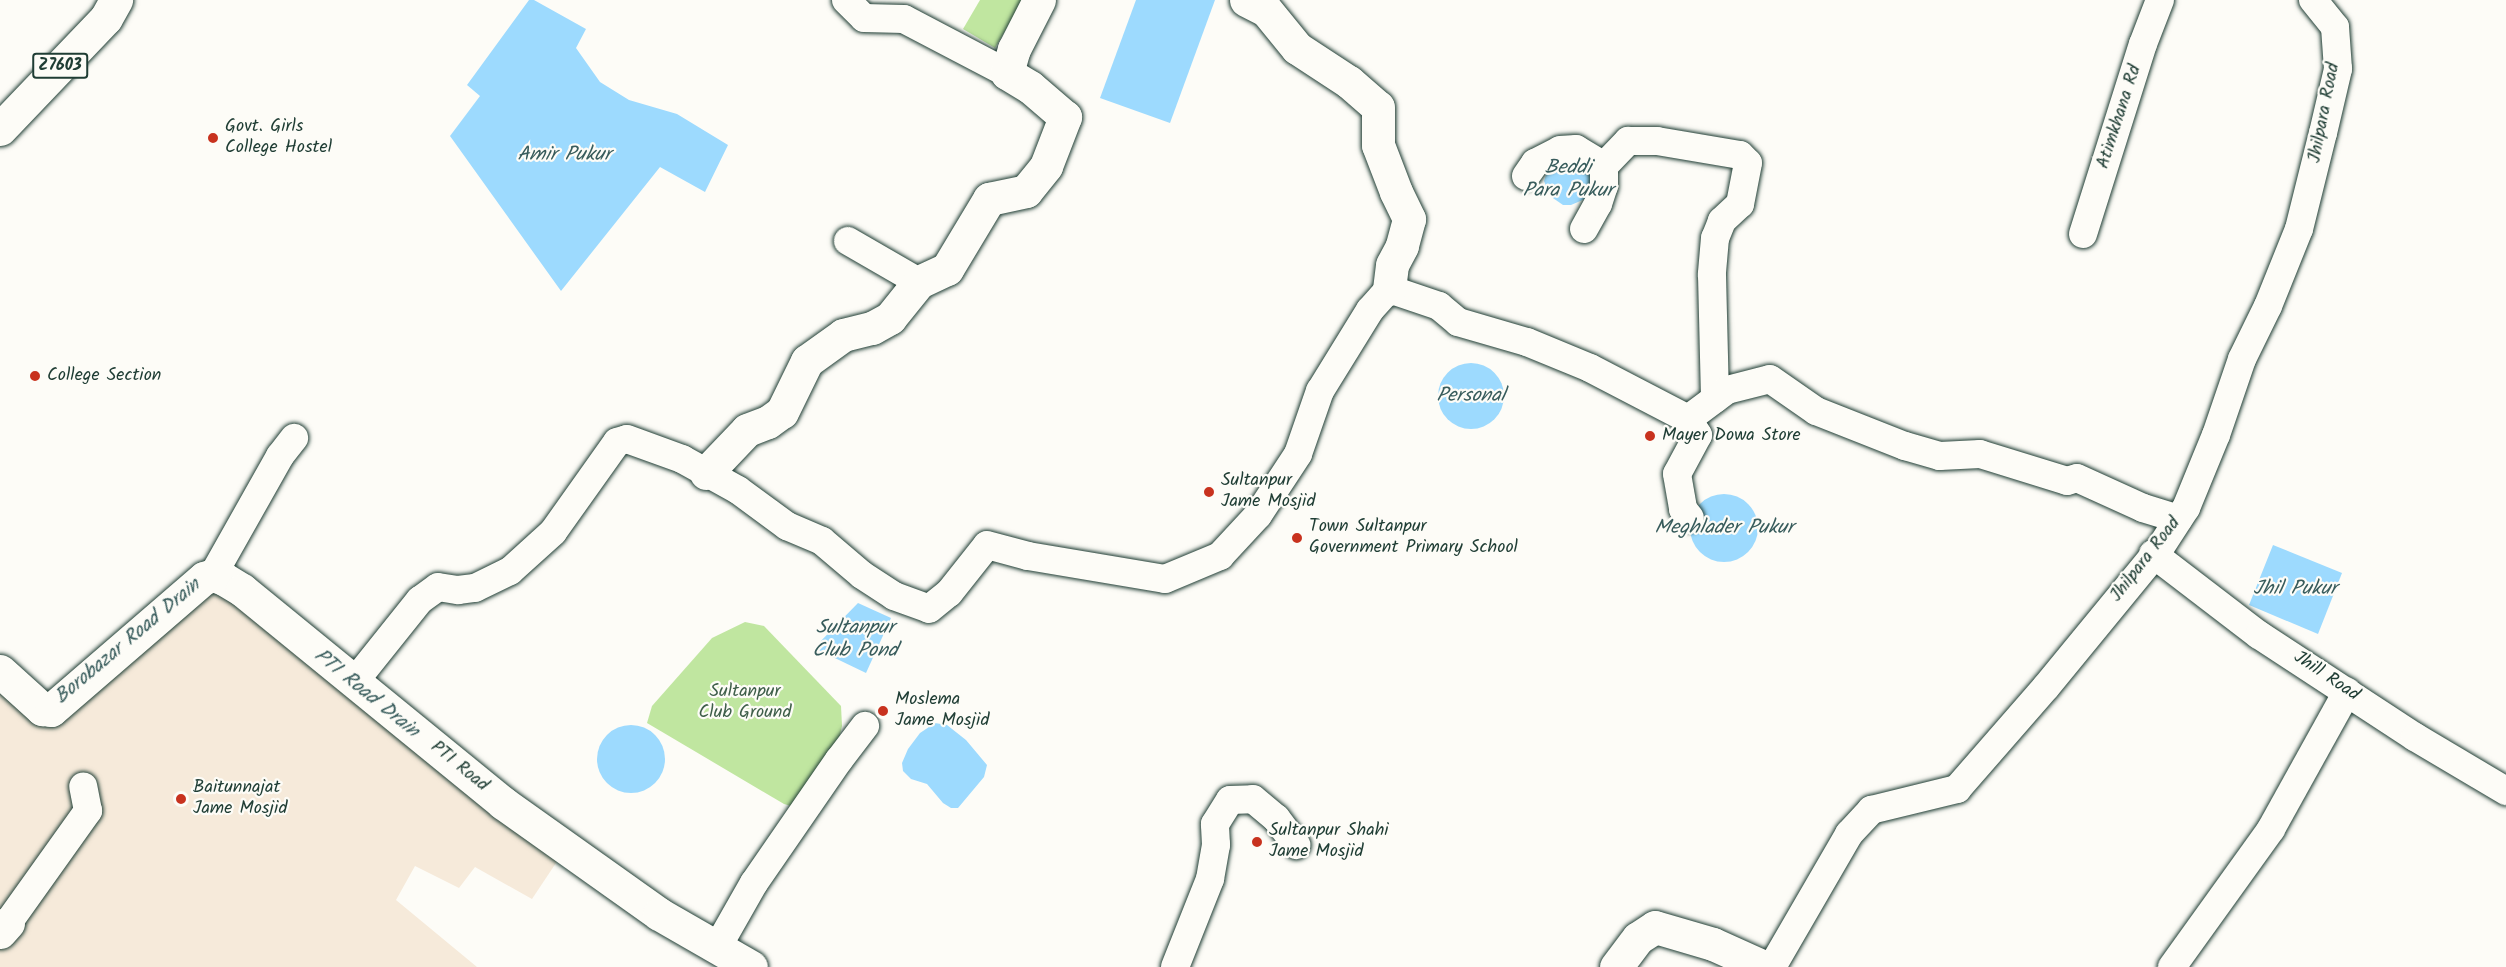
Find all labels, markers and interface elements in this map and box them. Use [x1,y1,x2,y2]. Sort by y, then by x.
road number: Z7603 [32,53,88,79]
street label: Jhilpara Road [2305,61,2345,165]
street label: Atimkhana Rd [2093,62,2147,172]
place label: Govt. Girls College Hostel [225,117,332,160]
marker: Govt. Girls College Hostel [206,131,220,145]
water label: Amir Pukur [517,143,611,167]
water label: Beddi Para Pukur [1523,157,1613,204]
place label: College Section [47,365,161,387]
marker: College Section [28,369,42,383]
water label: Personal [1437,384,1505,408]
place label: Mayer Dowa Store [1662,425,1801,447]
marker: Mayer Dowa Store [1643,429,1657,443]
place label: Sultanpur Jame Mosjid [1221,471,1315,514]
marker: Sultanpur Jame Mosjid [1202,485,1216,499]
street label: Jhilpara Road [2106,513,2186,607]
water label: Meghlader Pukur [1655,516,1793,540]
place label: Town Sultanpur Government Primary School [1309,517,1518,560]
marker: Town Sultanpur Government Primary School [1290,531,1304,545]
water label: Borobazar Road Drain [50,574,206,710]
water label: Jhil Pukur [2253,577,2337,601]
water label: Sultanpur Club Pond [812,616,898,663]
water label: PTI Road Drain [309,644,423,744]
street label: Jhill Road [2289,647,2363,707]
park label: Sultanpur Club Ground [699,682,791,724]
place label: Moslema Jame Mosjid [895,690,989,732]
marker: Moslema Jame Mosjid [876,704,890,718]
street label: PTI Road [426,737,492,797]
place label: Baitunnajat Jame Mosjid [193,778,287,820]
marker: Baitunnajat Jame Mosjid [174,792,188,806]
place label: Sultanpur Shahi Jame Mosjid [1269,821,1389,864]
marker: Sultanpur Shahi Jame Mosjid [1250,835,1264,849]

